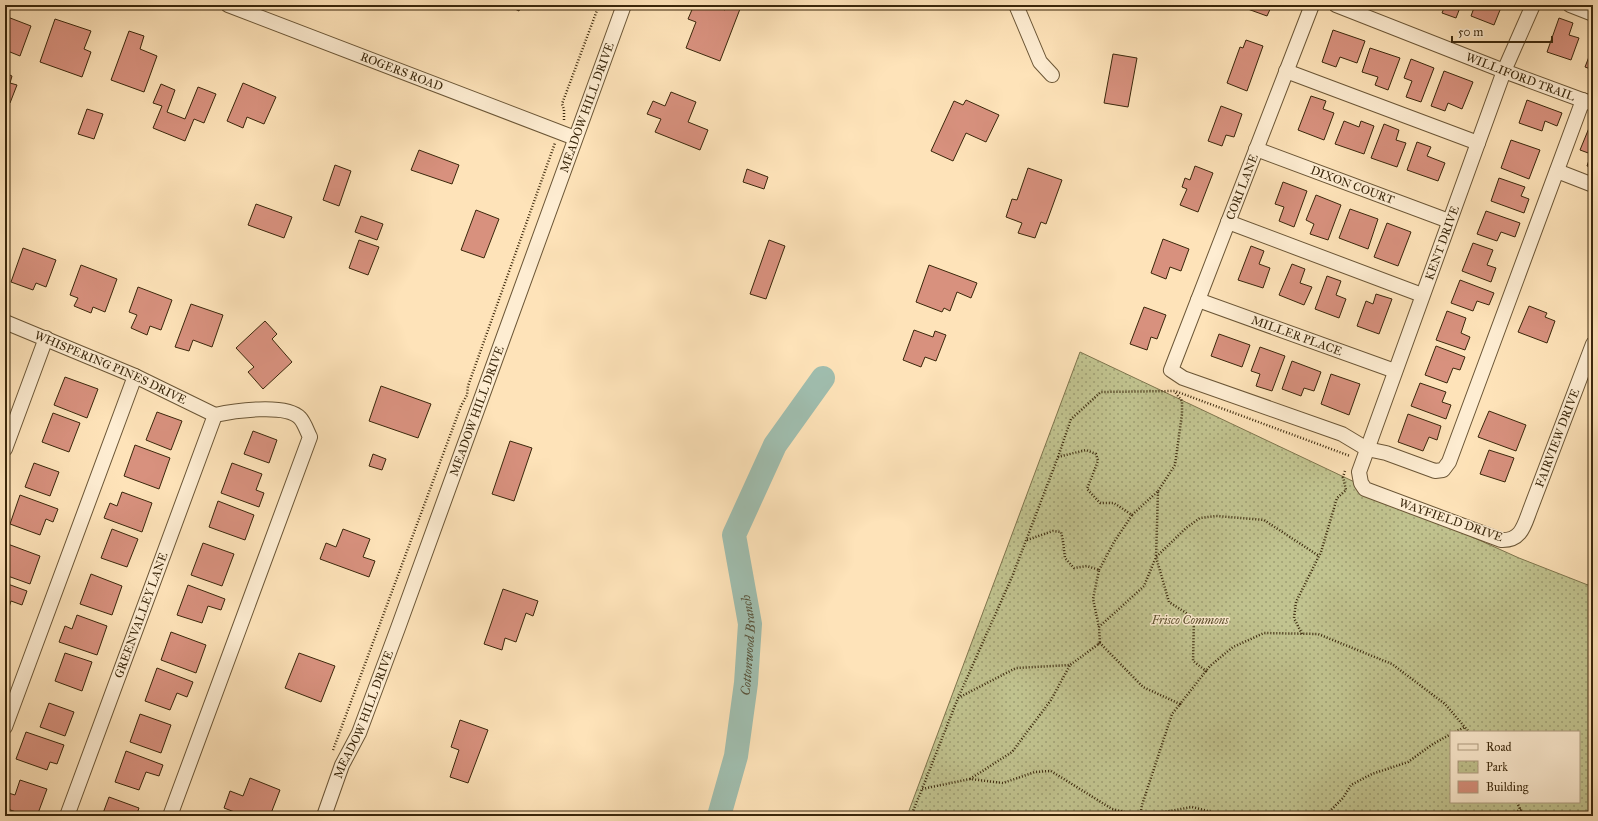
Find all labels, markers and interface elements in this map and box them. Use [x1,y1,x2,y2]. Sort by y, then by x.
scale bar [1452,18,1552,44]
text: 50 m [1458,25,1483,39]
street label: MEADOW HILL DRIVE [557,40,617,174]
street label: ROGERS ROAD [358,49,445,94]
street label: WILLIFORD TRAIL [1464,50,1577,104]
street label: CORI LANE [1223,152,1261,222]
street label: DIXON COURT [1309,163,1396,207]
street label: KENT DRIVE [1422,204,1462,282]
street label: MILLER PLACE [1249,313,1345,359]
street label: WHISPERING PINES DRIVE [33,328,189,407]
street label: MEADOW HILL DRIVE [447,344,507,478]
street label: FAIRVIEW DRIVE [1532,386,1582,489]
street label: WAYFIELD DRIVE [1397,496,1505,544]
street label: GREENVALLEY LANE [112,550,171,680]
water label: Cottonwood Branch [737,593,759,697]
park label: Frisco Commons [1151,613,1229,627]
street label: MEADOW HILL DRIVE [331,648,396,780]
legend [1450,731,1580,803]
text: Road [1486,740,1512,754]
text: Park [1486,760,1508,774]
text: Building [1486,780,1529,795]

